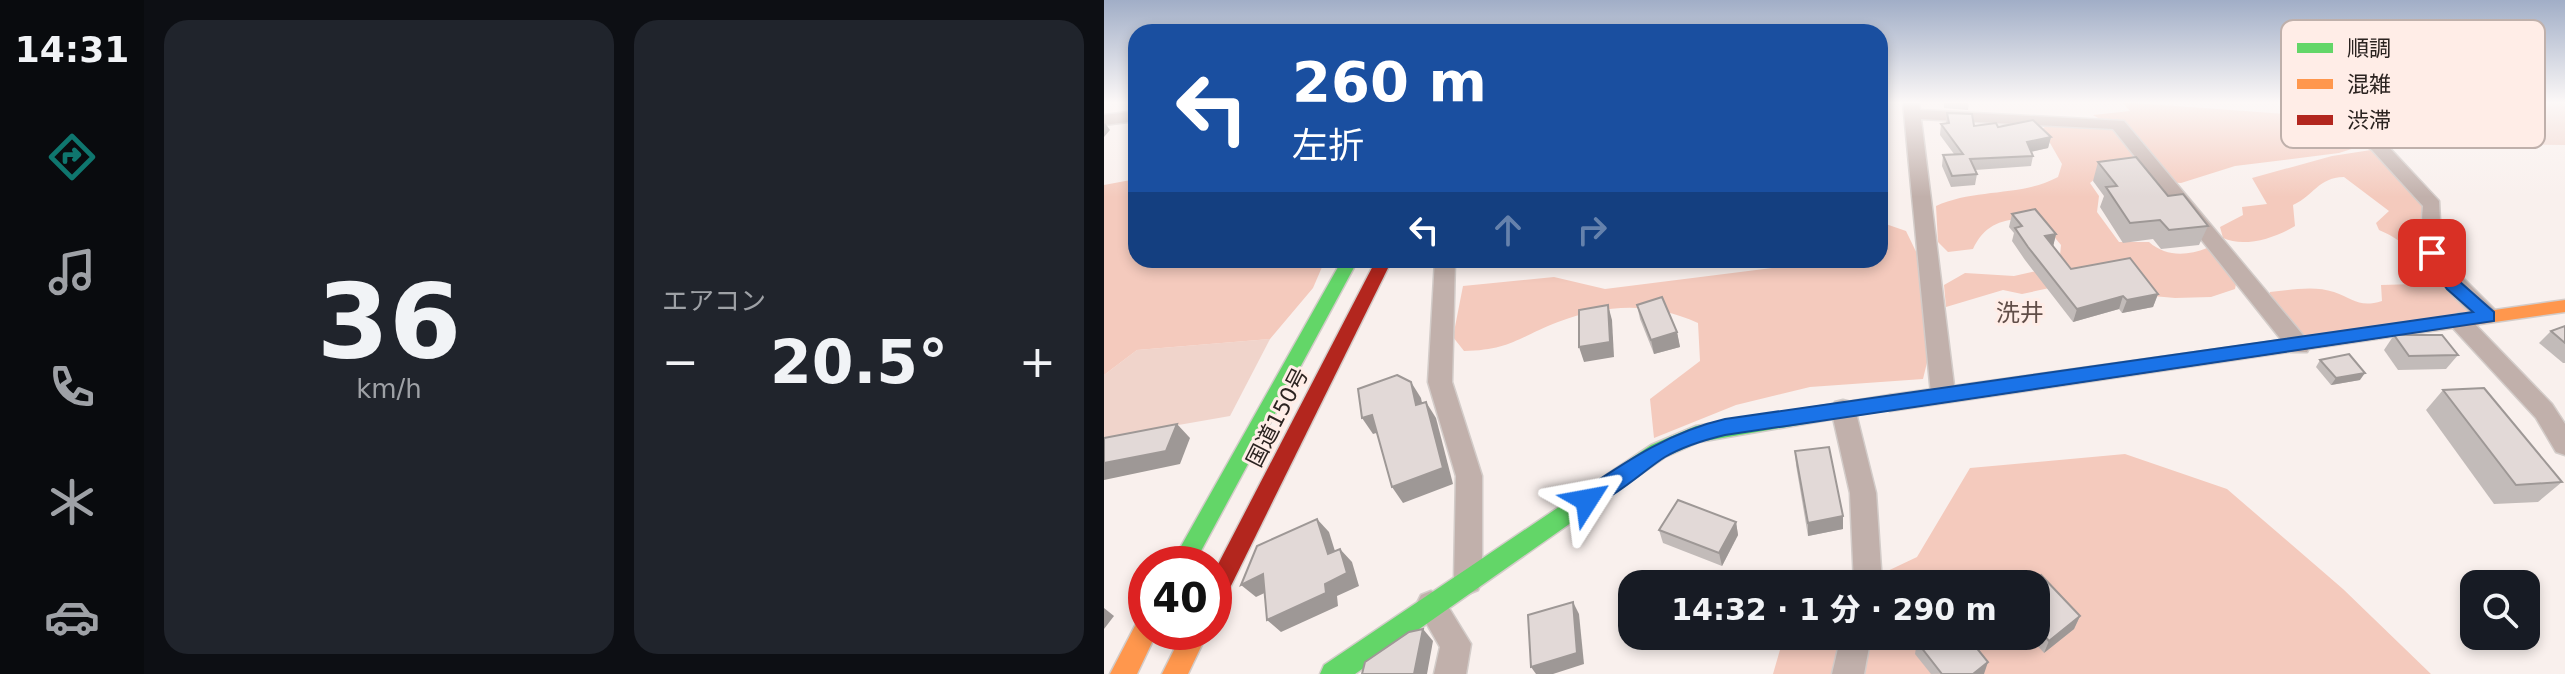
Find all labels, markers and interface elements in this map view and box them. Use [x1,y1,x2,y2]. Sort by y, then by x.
legend [2281,20,2545,148]
text: 14:31 [15,29,129,70]
text: 順調 [2347,36,2391,61]
text: 260 m [1292,49,1487,114]
icon: left [1160,56,1264,160]
text: 混雑 [2347,72,2391,97]
text: 渋滞 [2347,108,2391,133]
text: 左折 [1292,125,1364,166]
icon: directions [44,129,100,185]
icon: left [1402,208,1446,252]
icon: ahead [1486,208,1530,252]
icon: right [1570,208,1614,252]
pin [2398,219,2466,287]
icon: arrive [2410,231,2454,275]
icon: music [44,244,100,300]
text: 36 [317,261,461,383]
text: エアコン [662,286,766,316]
district label: 洗井 [1996,299,2044,327]
text: 20.5° [770,327,948,397]
text: − [662,336,699,387]
text: + [1019,336,1056,387]
icon: phone [44,359,100,415]
street label: 国道150号 [1242,363,1313,471]
text: km/h [356,374,422,404]
position arrow [1545,458,1629,542]
icon: climate [44,474,100,530]
speed limit sign: 40 [1128,546,1232,650]
map controls [2460,570,2540,650]
button: search [2460,570,2540,650]
icon: car [44,589,100,645]
text: 14:32 · 1 分 · 290 m [1671,592,1997,627]

